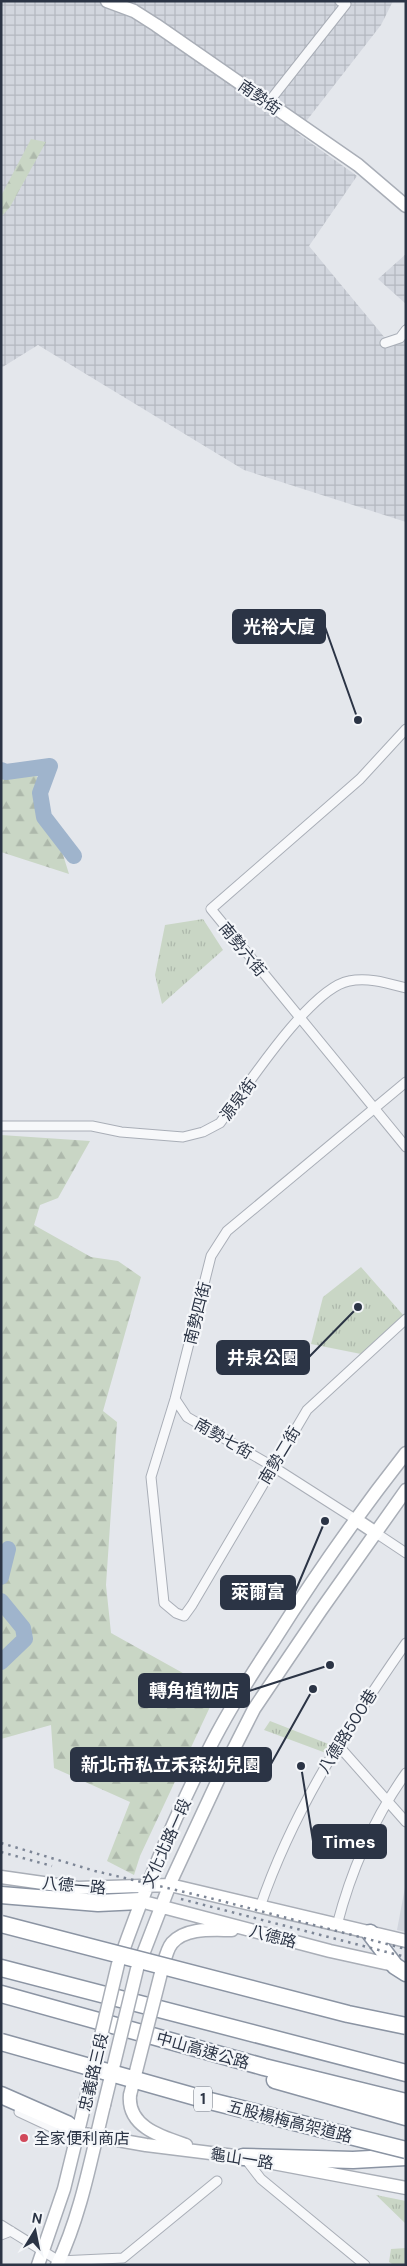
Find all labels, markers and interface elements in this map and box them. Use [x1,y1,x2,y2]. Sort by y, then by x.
street label: 南勢街 [234,75,285,120]
callout: 光裕大廈 [233,610,325,643]
text: 光裕大廈 [243,615,315,639]
street label: 南勢六街 [214,918,271,981]
street label: 源泉街 [216,1074,261,1125]
street label: 南勢四街 [180,1280,215,1347]
callout: 井泉公園 [217,1341,309,1374]
text: 井泉公園 [227,1346,299,1370]
street label: 南勢七街 [191,1413,257,1464]
street label: 南勢二街 [254,1422,305,1488]
callout: 萊爾富 [221,1576,295,1609]
text: 萊爾富 [231,1580,285,1604]
callout: 轉角植物店 [139,1674,249,1707]
text: 轉角植物店 [149,1679,239,1703]
street label: 八德路500巷 [313,1685,382,1777]
callout: 新北市私立禾森幼兒園 [71,1748,271,1781]
text: 新北市私立禾森幼兒園 [81,1753,261,1777]
street label: 文化北路一段 [137,1795,196,1891]
callout: Times [313,1825,386,1858]
text: Times [322,1830,376,1854]
street label: 八德一路 [41,1872,107,1899]
street label: 八德路 [247,1920,299,1953]
street label: 中山高速公路 [154,2027,252,2074]
street label: 忠義路三段 [74,2031,113,2113]
road number: 1 [194,2086,212,2112]
street label: 五股楊梅高架道路 [225,2096,355,2147]
place label: 全家便利商店 [34,2128,130,2149]
marker: 全家便利商店 [18,2132,30,2144]
street label: 龜山一路 [209,2143,275,2174]
north arrow [10,2206,60,2256]
text: N [31,2208,44,2228]

